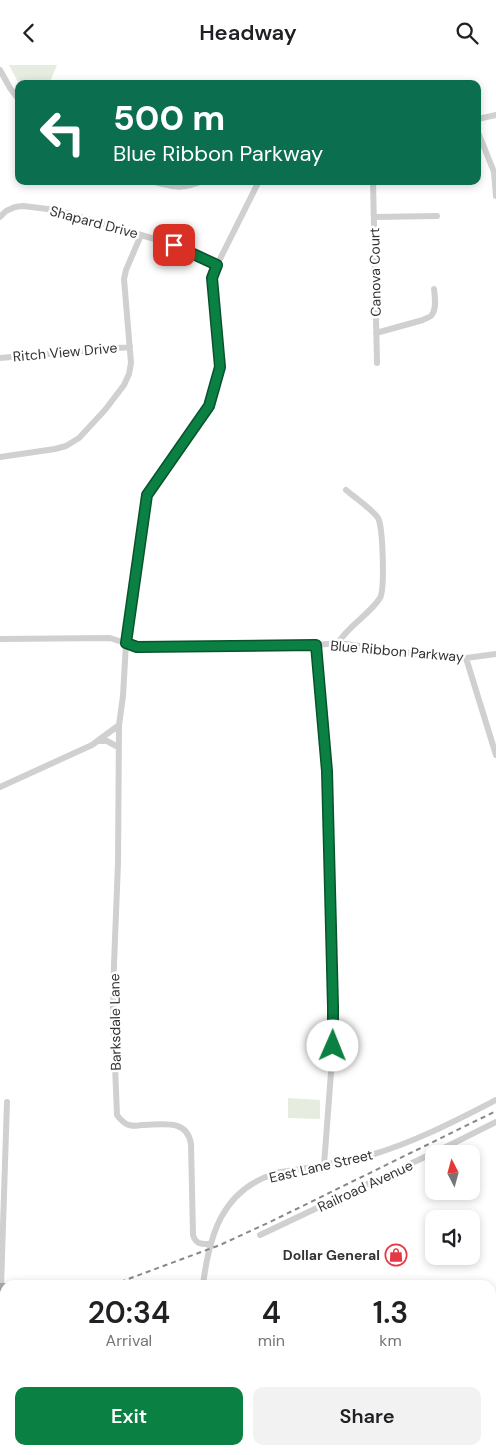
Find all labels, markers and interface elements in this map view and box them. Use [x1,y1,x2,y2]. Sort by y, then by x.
text: Headway [199,18,297,47]
icon: back [15,19,43,47]
icon: search [453,19,481,47]
text: 500 m [113,95,225,141]
icon: left [30,100,95,165]
text: Blue Ribbon Parkway [113,139,323,168]
street label: Shapard Drive [48,202,140,242]
pin [153,224,195,266]
street label: Canova Court [365,227,385,317]
icon: arrive [160,231,188,259]
street label: Ritch View Drive [12,338,118,366]
street label: Blue Ribbon Parkway [330,636,465,666]
street label: Barksdale Lane [105,973,125,1071]
position arrow [306,1019,358,1071]
street label: East Lane Street [267,1145,375,1187]
north arrow [425,1145,480,1200]
map controls [425,1145,480,1265]
street label: Railroad Avenue [314,1156,416,1216]
button: sound [425,1210,480,1265]
shop icon: Dollar General [384,1243,408,1267]
place label: Dollar General [283,1246,380,1264]
text: 20:34 [88,1293,170,1332]
text: 4 [262,1293,281,1332]
text: 1.3 [373,1293,408,1332]
text: Arrival [106,1330,152,1351]
text: min [258,1330,285,1351]
text: km [379,1330,402,1351]
button: Exit [15,1387,243,1445]
button: Share [253,1387,481,1445]

